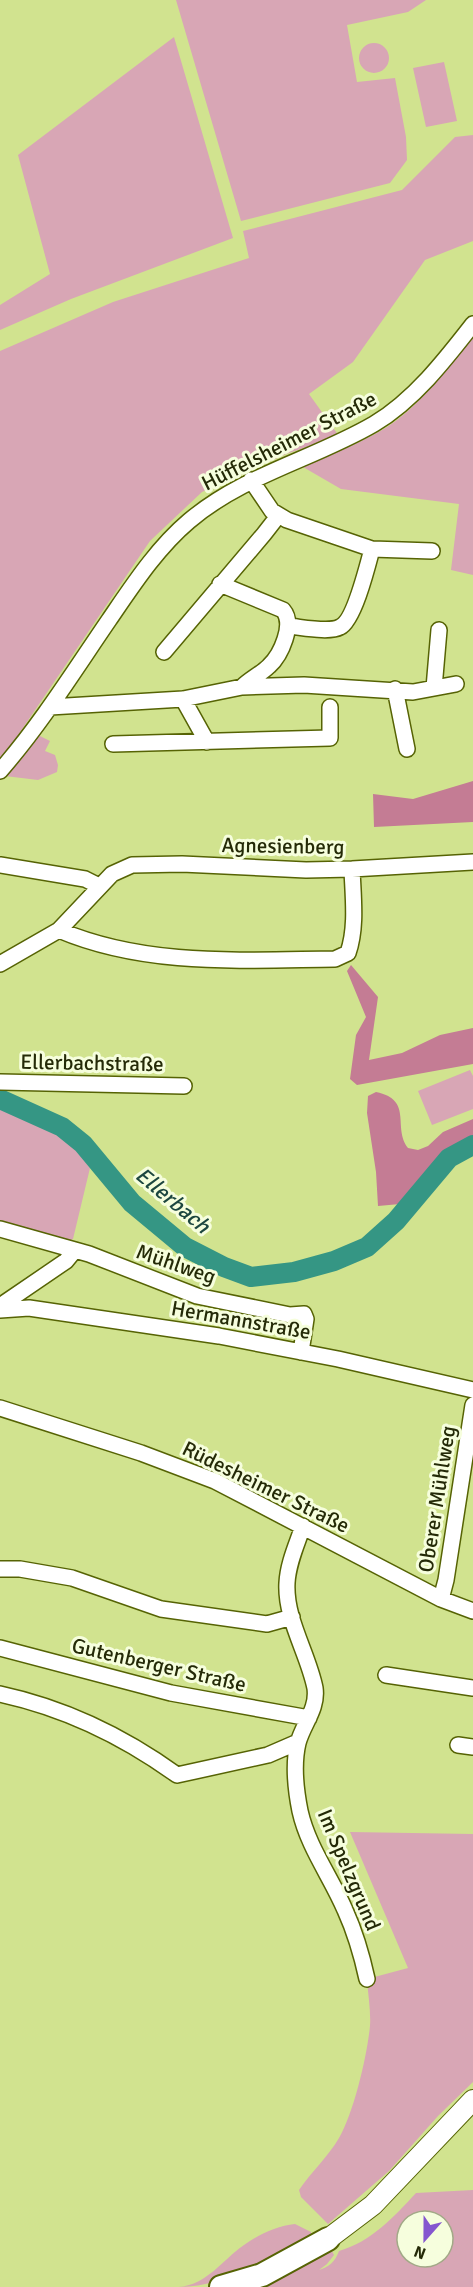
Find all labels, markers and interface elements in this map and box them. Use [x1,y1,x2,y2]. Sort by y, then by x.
street label: Hüffelsheimer Straße [197,386,381,496]
street label: Agnesienberg [221,832,345,860]
street label: Ellerbachstraße [20,1049,164,1077]
water label: Ellerbach [130,1161,217,1240]
street label: Mühlweg [133,1238,219,1290]
street label: Hermannstraße [169,1295,313,1345]
street label: Oberer Mühlweg [413,1424,461,1574]
street label: Rüdesheimer Straße [178,1435,354,1539]
street label: Gutenberger Straße [69,1632,249,1698]
street label: Im Spelzgrund [312,1805,386,1935]
north arrow [395,2209,455,2269]
text: N [411,2241,429,2263]

